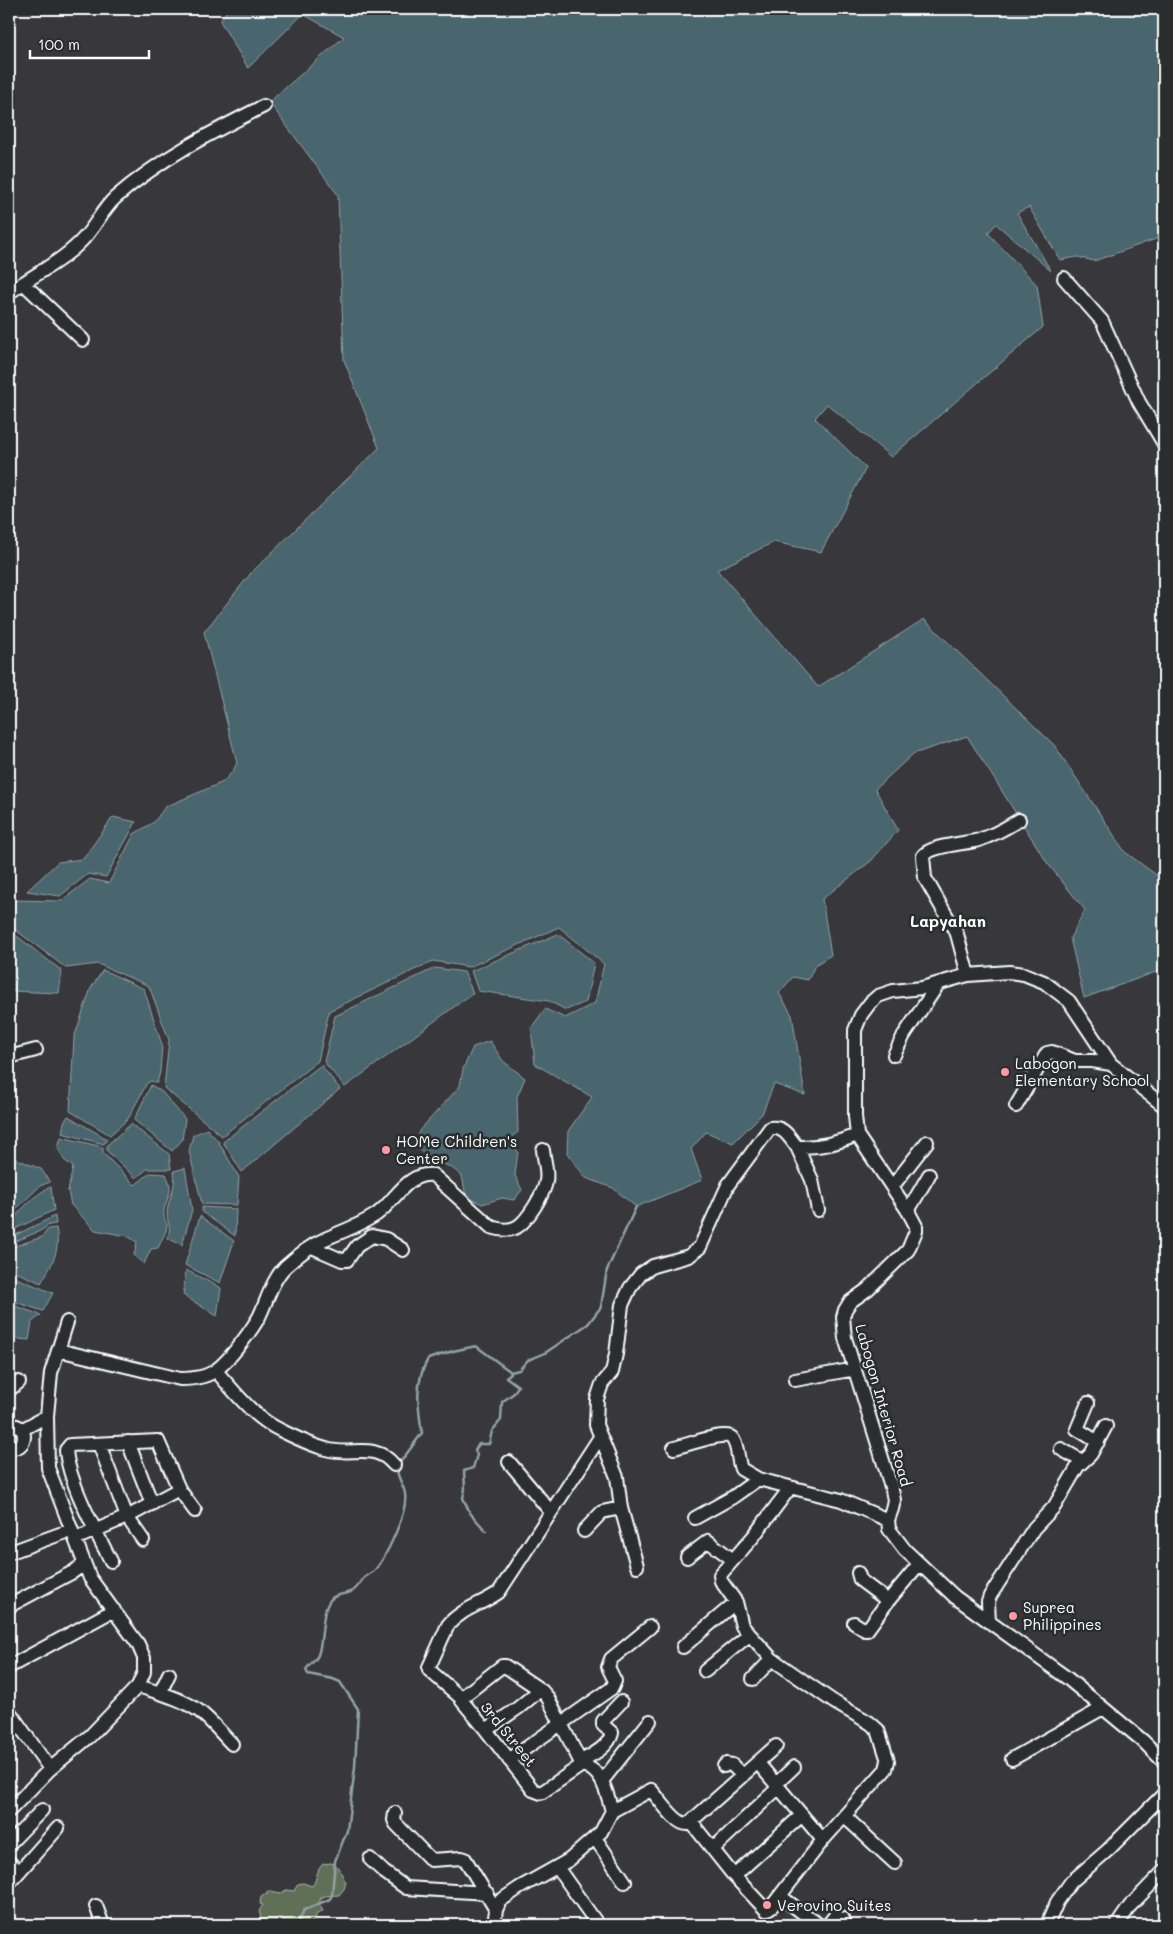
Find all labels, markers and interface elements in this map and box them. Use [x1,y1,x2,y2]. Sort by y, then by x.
scale bar [30,28,149,60]
text: 100 m [38,34,80,54]
district label: Lapyahan [910,910,986,931]
place label: Labogon Elementary School [1015,1053,1150,1090]
marker: Labogon Elementary School [999,1066,1011,1078]
place label: HOMe Children's Center [396,1131,517,1168]
marker: HOMe Children's Center [380,1144,392,1156]
street label: Labogon Interior Road [851,1322,917,1488]
place label: Suprea Philippines [1023,1597,1102,1634]
marker: Suprea Philippines [1007,1610,1019,1622]
street label: 3rd Street [477,1697,541,1771]
place label: Verovino Suites [777,1895,891,1915]
marker: Verovino Suites [761,1899,773,1911]

